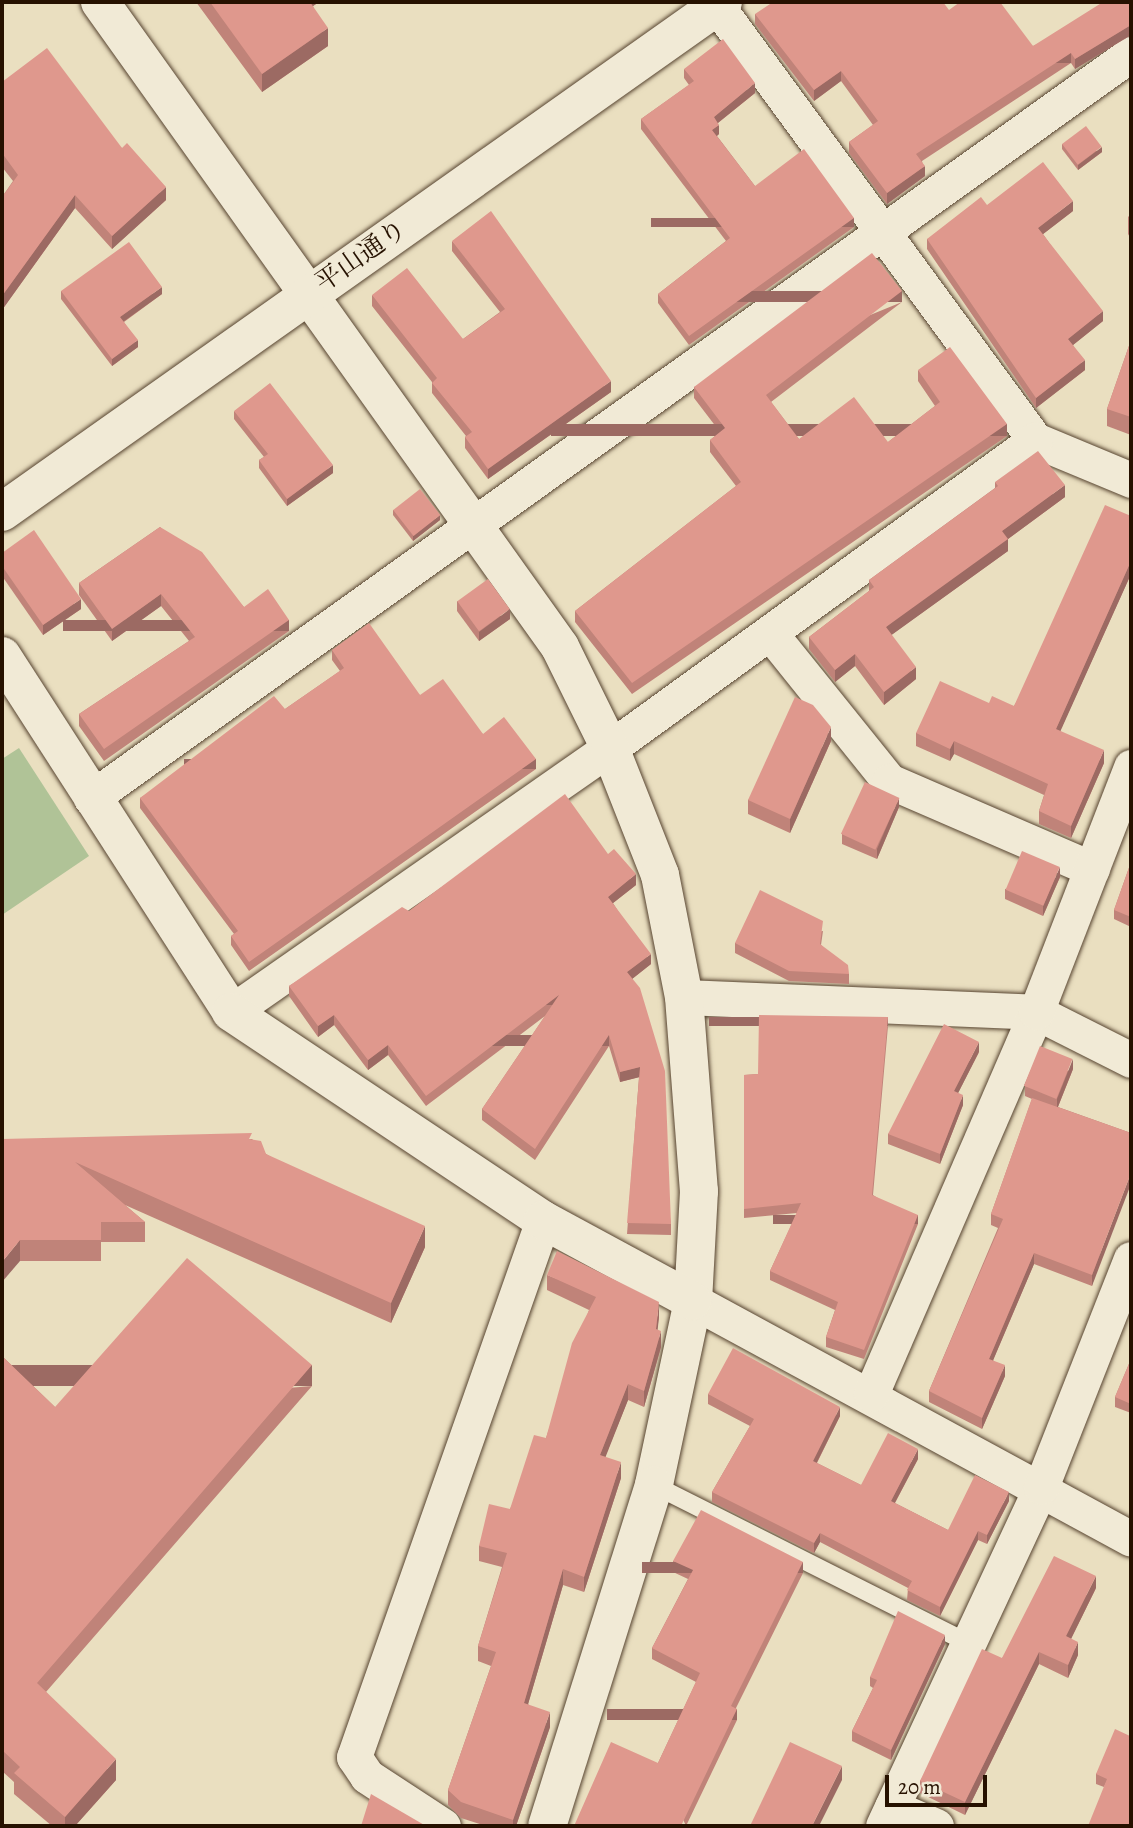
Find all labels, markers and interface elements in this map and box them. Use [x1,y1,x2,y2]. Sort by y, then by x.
street label: 平山通り [309,213,413,299]
scale bar [888,1762,990,1806]
text: 20 m [898,1773,941,1801]

